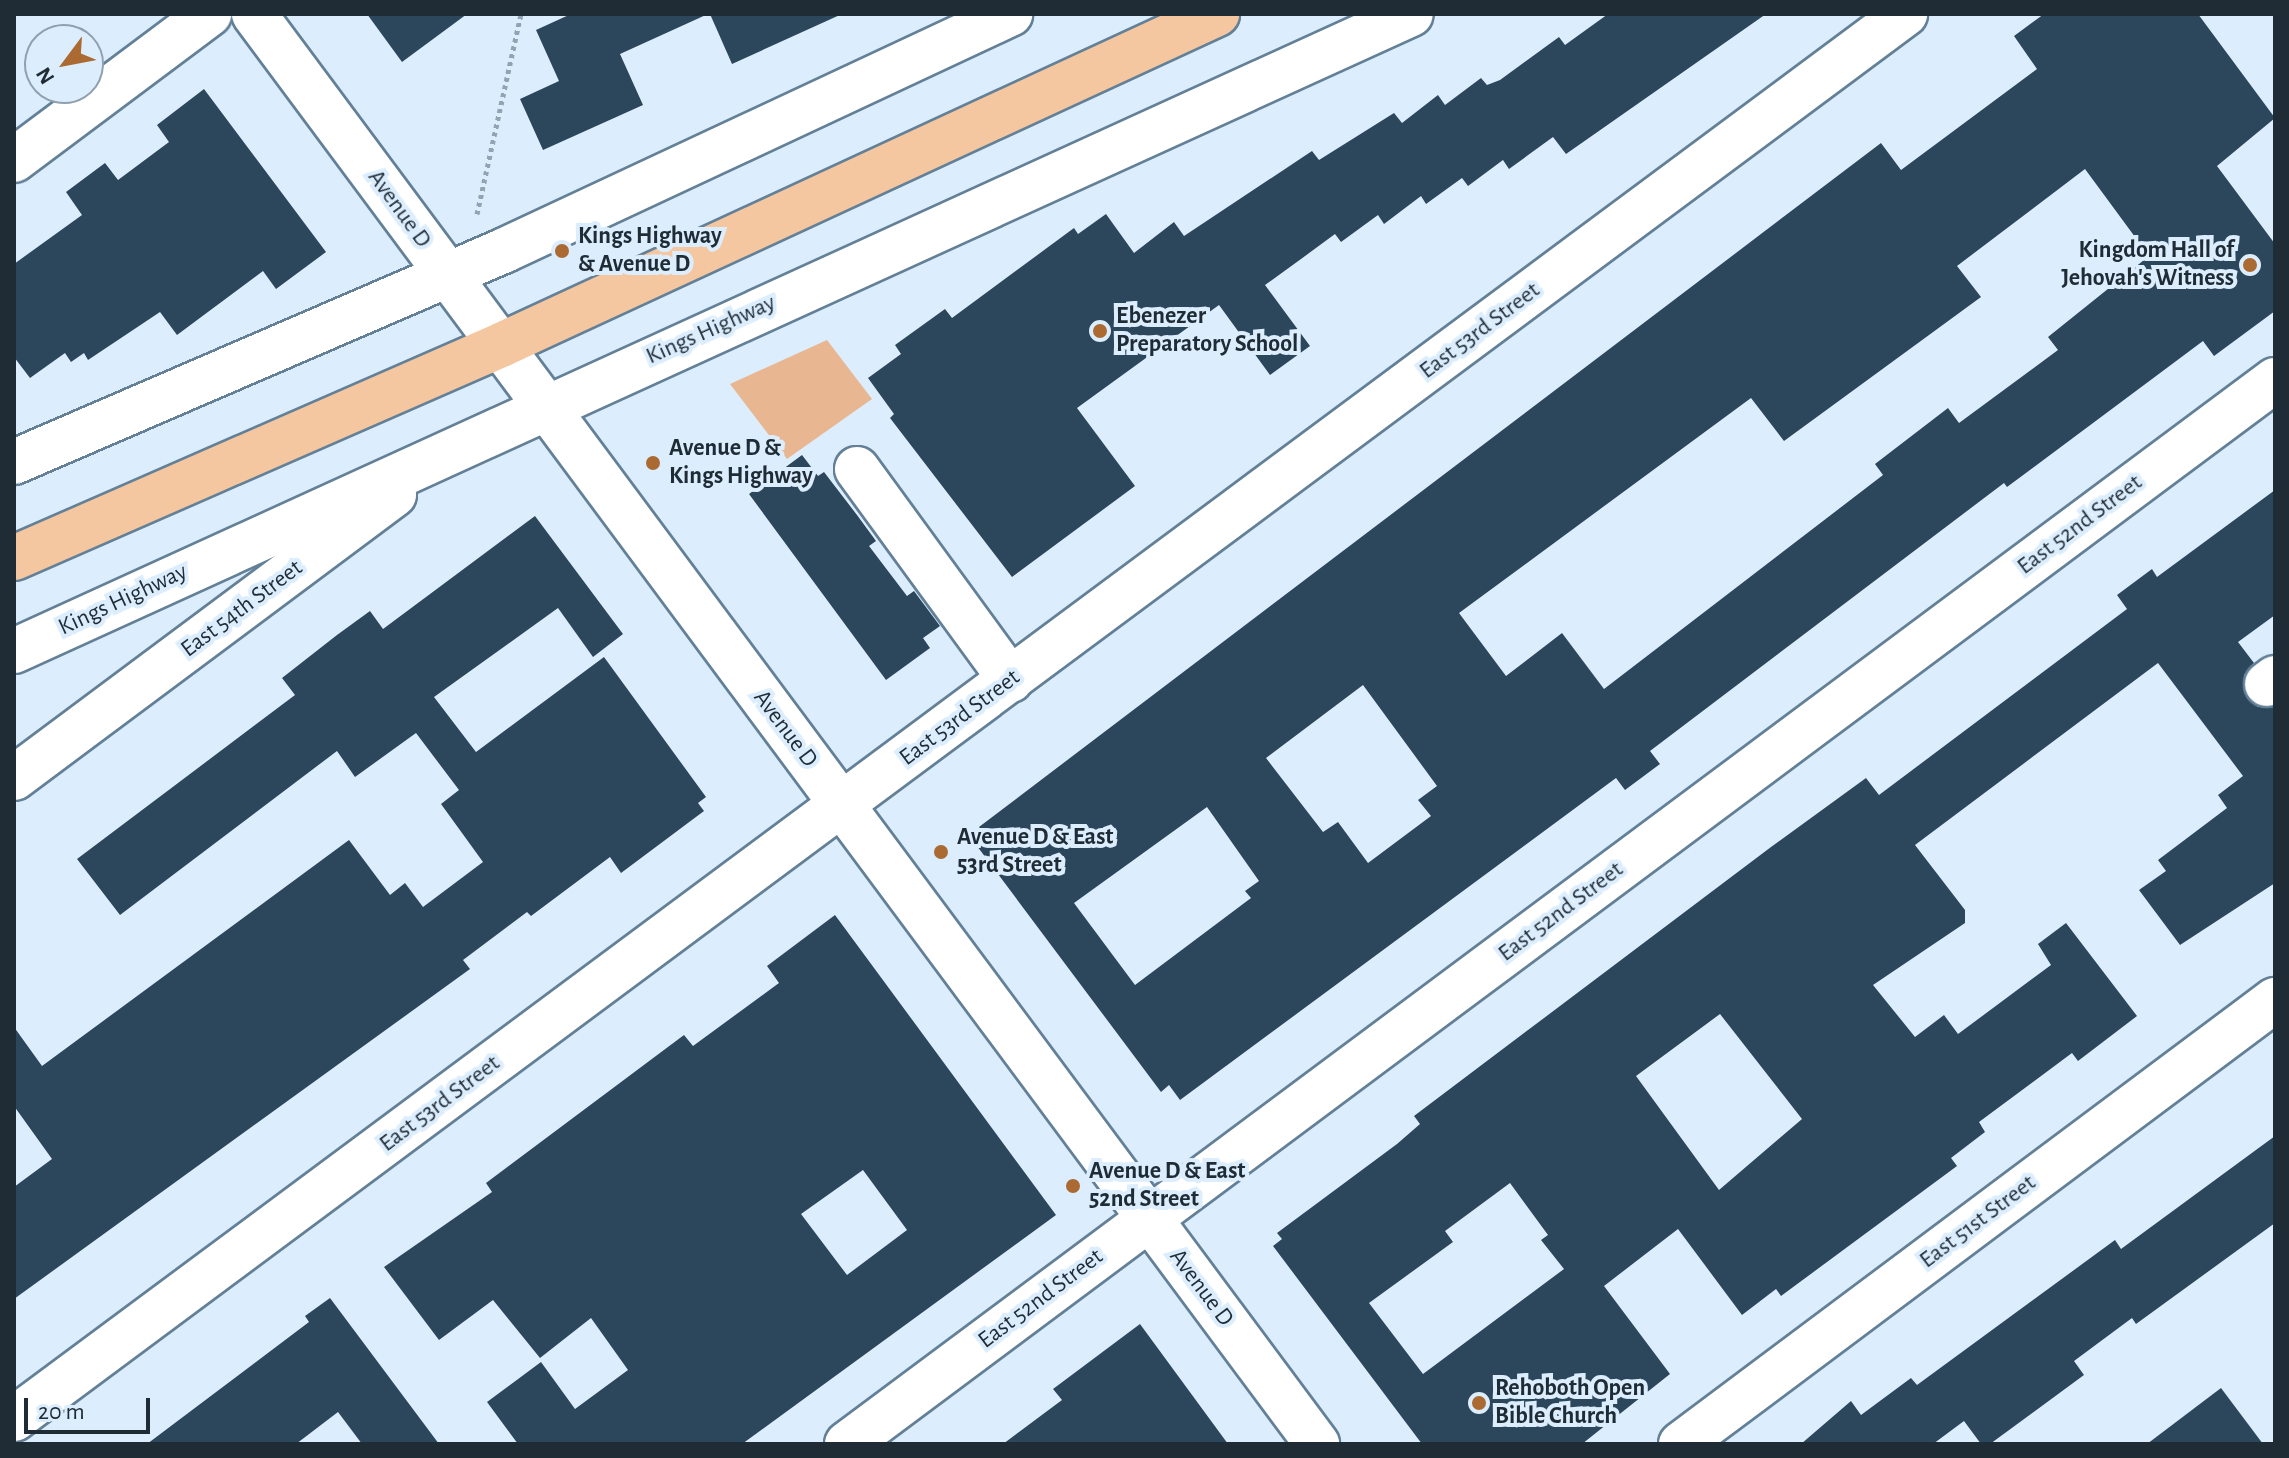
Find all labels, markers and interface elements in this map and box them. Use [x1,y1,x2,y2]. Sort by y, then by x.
north arrow [24,24,104,104]
text: N [32,63,59,88]
street label: Avenue D [361,164,437,254]
place label: Kings Highway & Avenue D [578,223,722,279]
place label: Kingdom Hall of Jehovah's Witness [2061,237,2234,293]
marker: Kings Highway & Avenue D [553,242,571,260]
marker: Kingdom Hall of Jehovah's Witness [2241,256,2259,274]
street label: East 53rd Street [1414,276,1546,386]
street label: Kings Highway [642,289,780,371]
place label: Ebenezer Preparatory School [1116,303,1298,359]
marker: Ebenezer Preparatory School [1091,322,1109,340]
place label: Avenue D & Kings Highway [669,435,813,491]
marker: Avenue D & Kings Highway [644,454,662,472]
street label: East 52nd Street [2012,469,2148,581]
street label: East 54th Street [175,554,309,664]
street label: Kings Highway [54,558,192,642]
street label: East 53rd Street [894,663,1026,773]
street label: Avenue D [747,685,823,773]
place label: Avenue D & East 53rd Street [957,824,1113,880]
marker: Avenue D & East 53rd Street [932,843,950,861]
street label: East 52nd Street [1493,856,1629,968]
street label: East 53rd Street [374,1049,506,1159]
place label: Avenue D & East 52nd Street [1089,1158,1245,1214]
street label: East 51st Street [1914,1169,2042,1275]
marker: Avenue D & East 52nd Street [1064,1177,1082,1195]
street label: East 52nd Street [973,1243,1109,1355]
street label: Avenue D [1163,1244,1239,1332]
place label: Rehoboth Open Bible Church [1495,1375,1645,1431]
scale bar [28,1382,154,1432]
marker: Rehoboth Open Bible Church [1470,1394,1488,1412]
text: 20 m [38,1400,85,1424]

